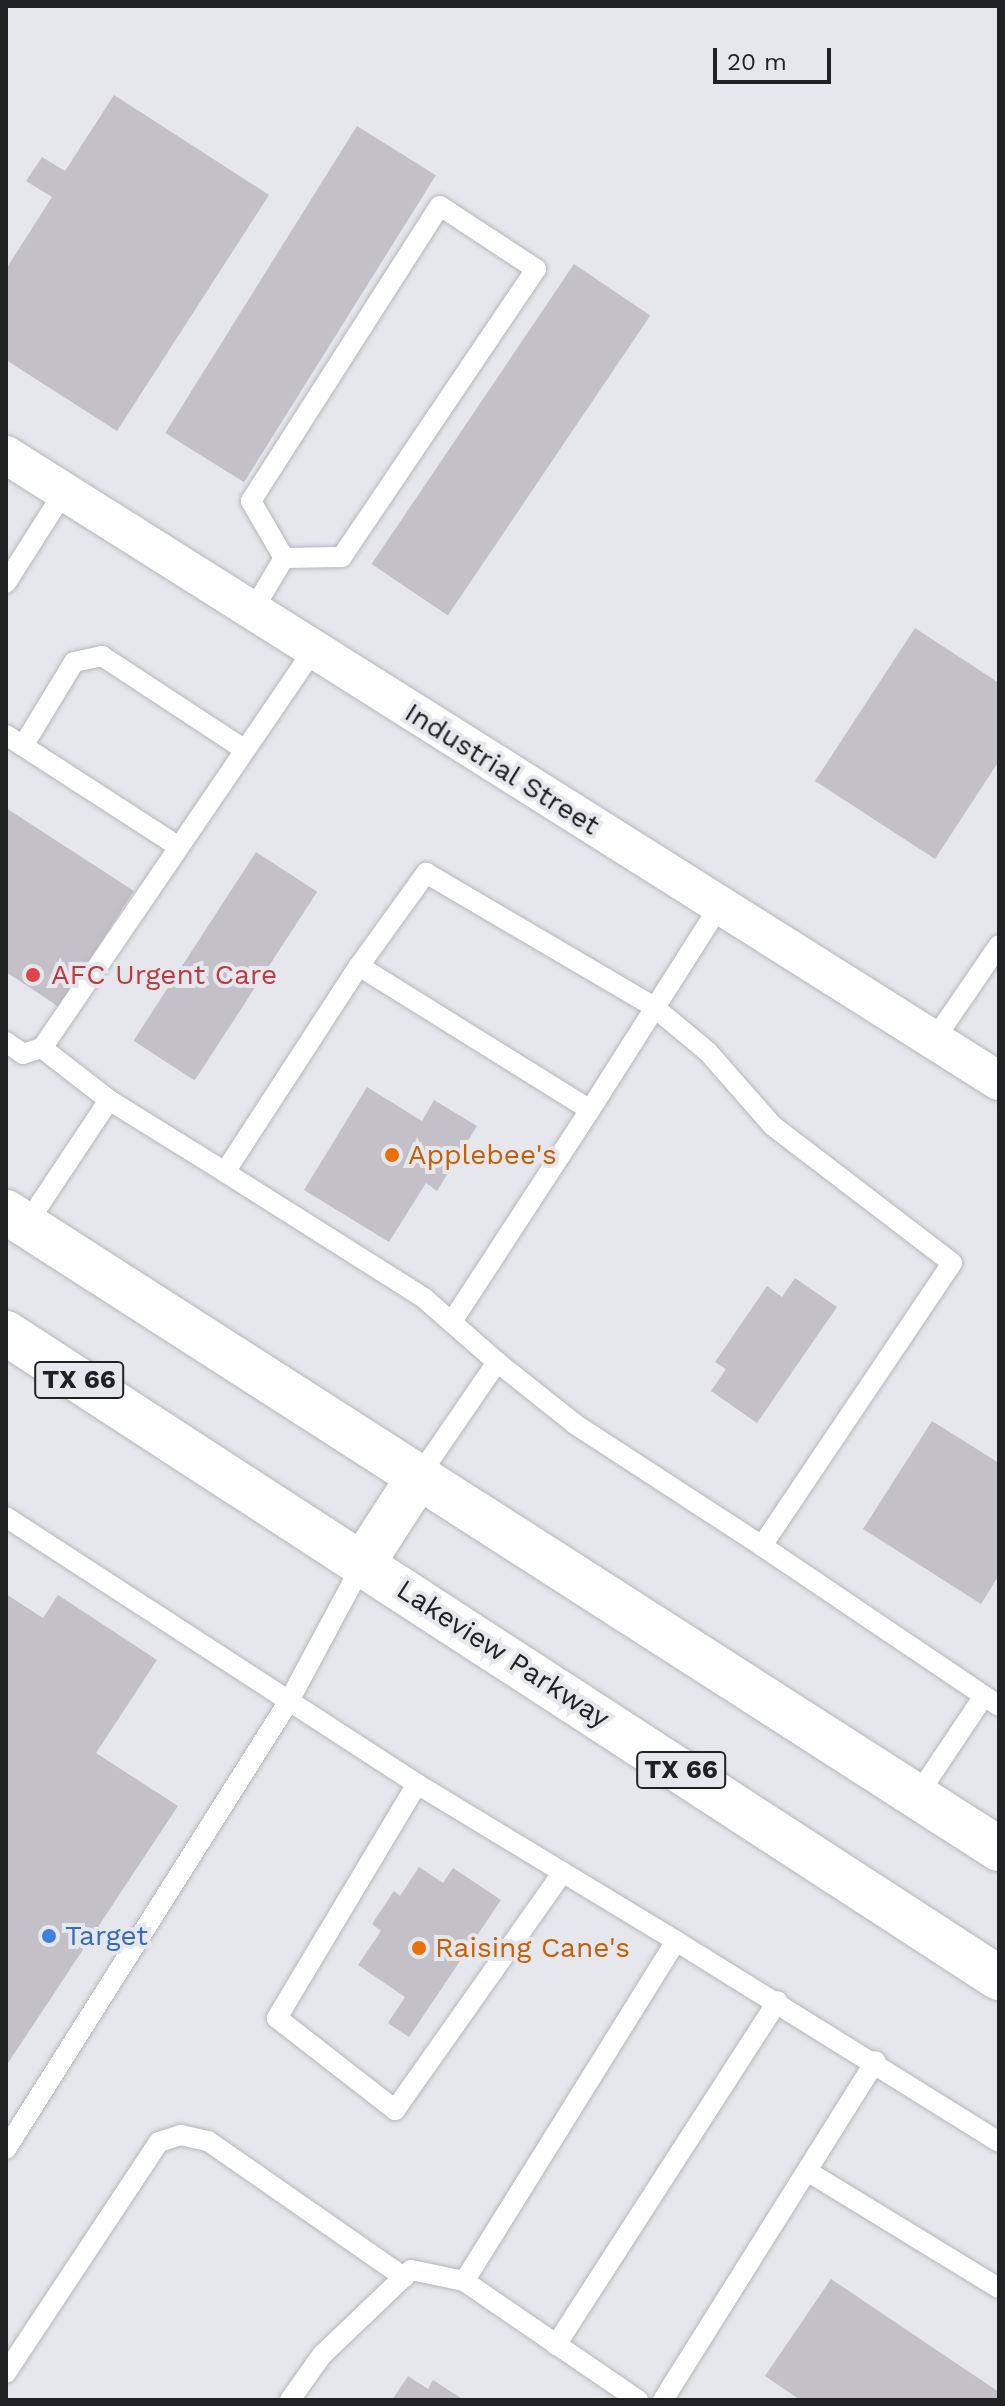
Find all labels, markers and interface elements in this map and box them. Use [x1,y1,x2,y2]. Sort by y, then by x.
scale bar [717,32,835,82]
text: 20 m [727,48,787,76]
street label: Industrial Street [398,695,606,843]
place label: AFC Urgent Care [51,958,277,992]
marker: AFC Urgent Care [22,964,44,986]
place label: Applebee's [408,1138,557,1172]
marker: Applebee's [383,1146,401,1164]
road number: TX 66 [33,1358,125,1402]
street label: Lakeview Parkway [390,1573,616,1735]
road number: TX 66 [635,1748,727,1792]
place label: Target [65,1919,148,1953]
marker: Target [40,1927,58,1945]
place label: Raising Cane's [435,1931,630,1965]
marker: Raising Cane's [410,1939,428,1957]

